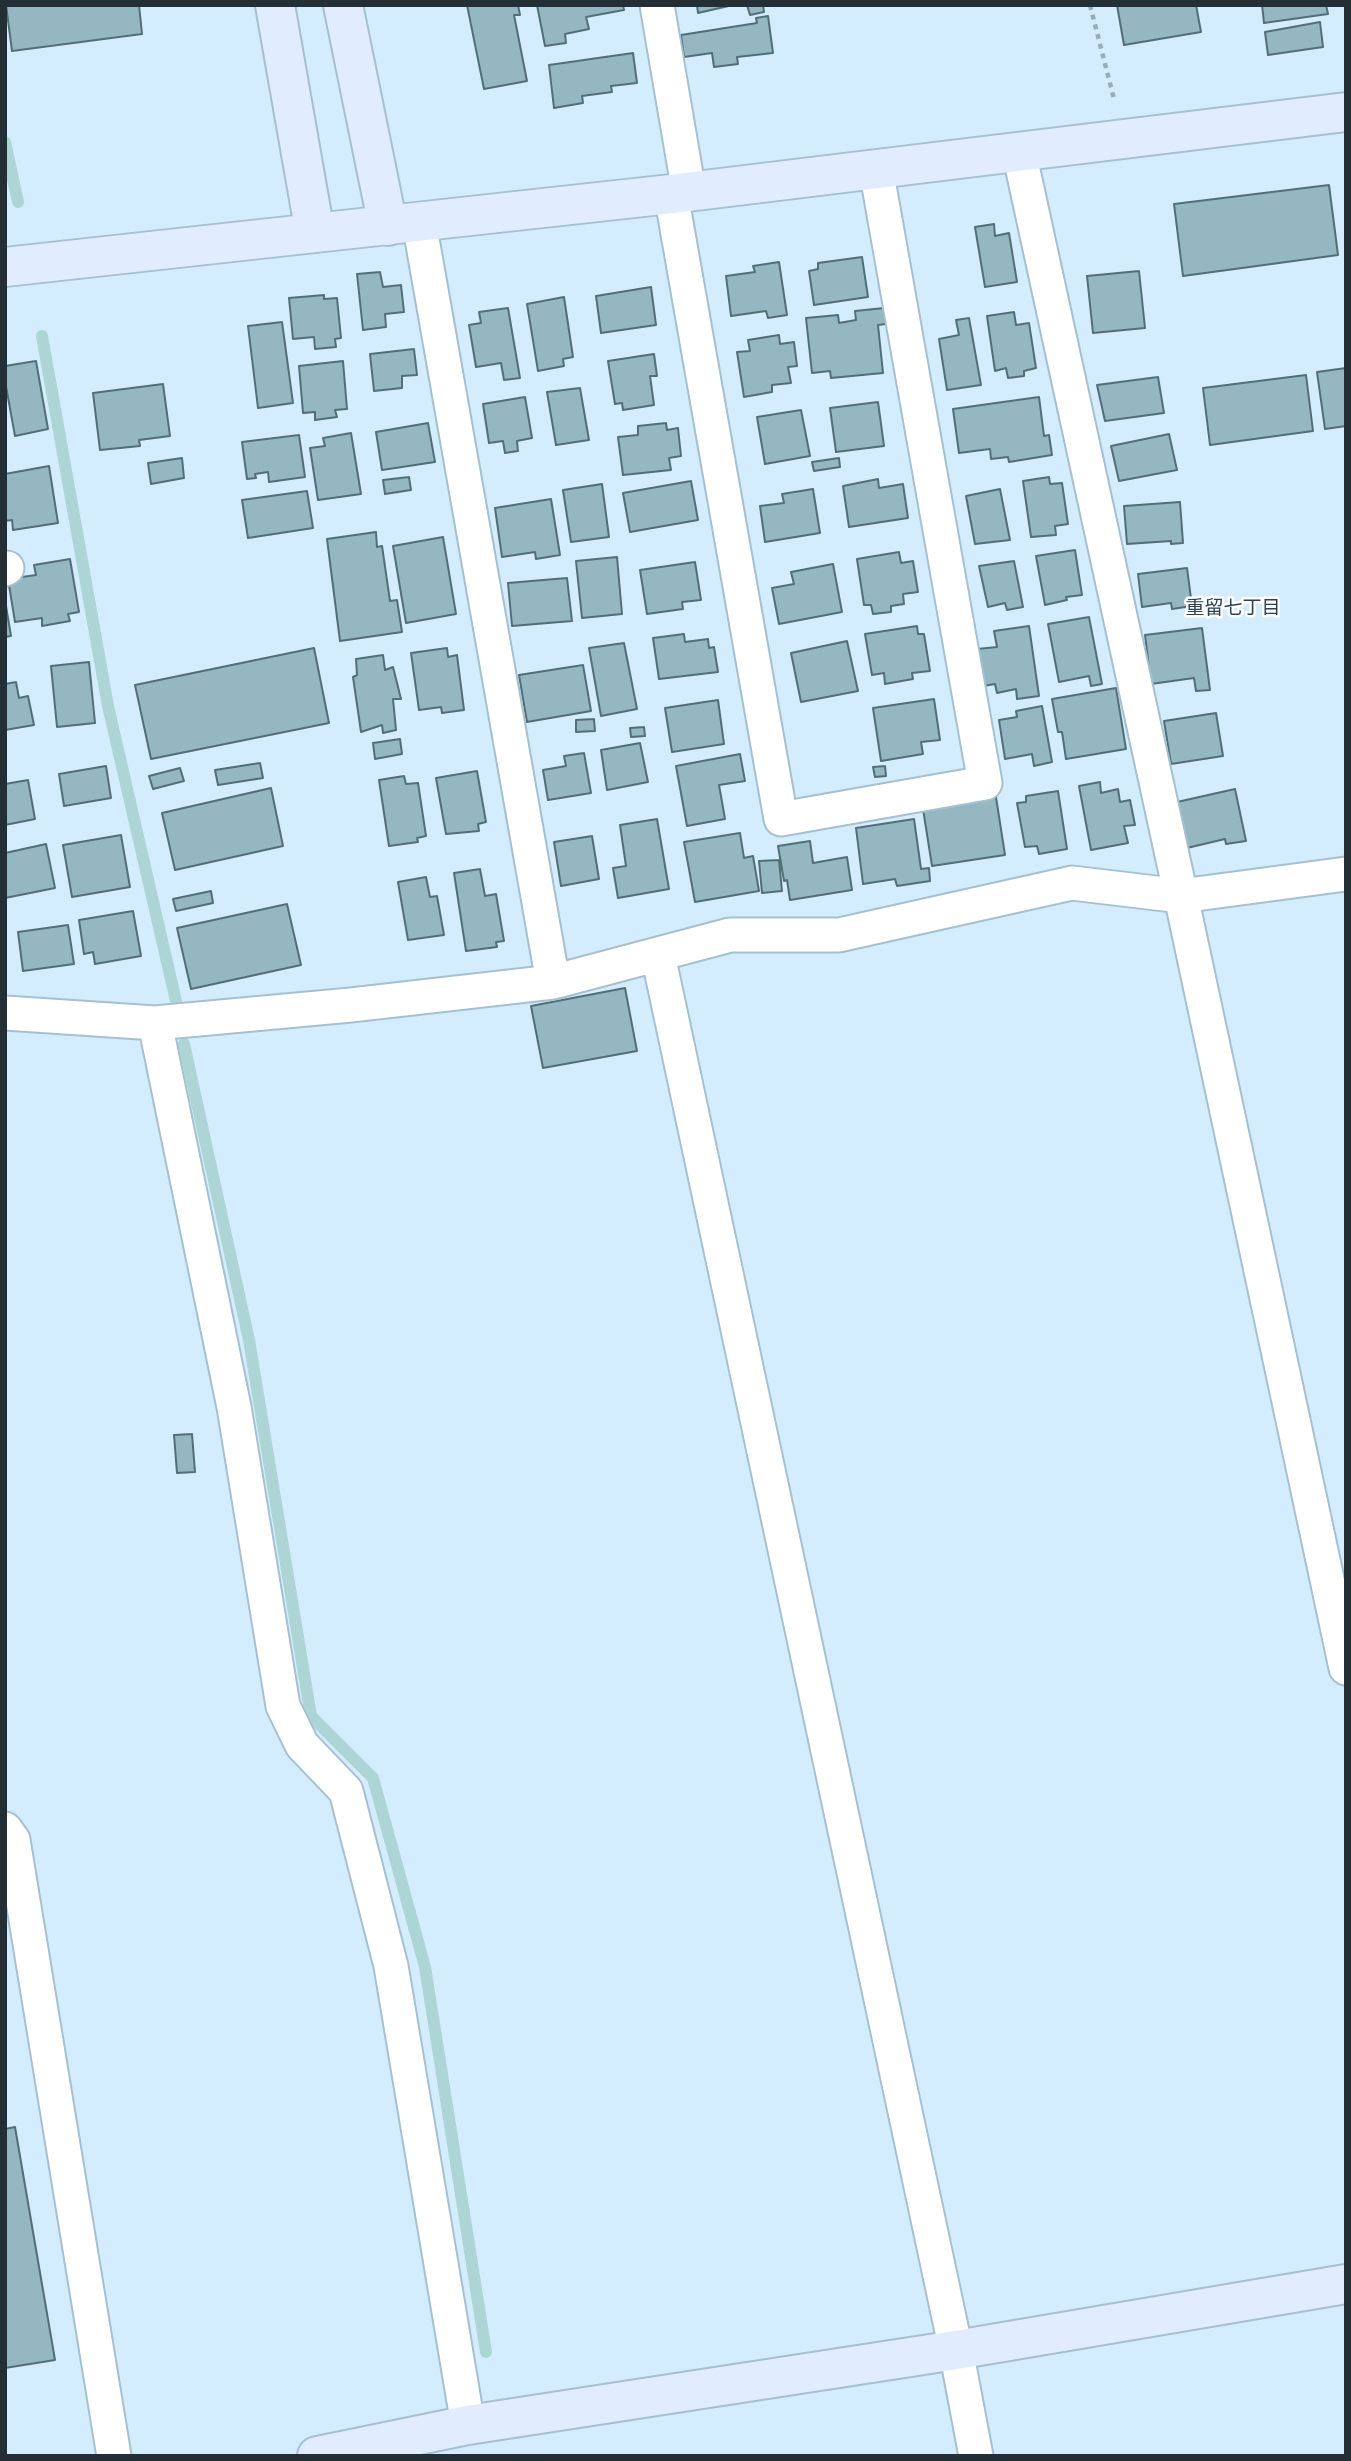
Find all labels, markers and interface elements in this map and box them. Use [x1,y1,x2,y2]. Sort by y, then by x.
district label: 重留七丁目 [1186,598,1280,620]

